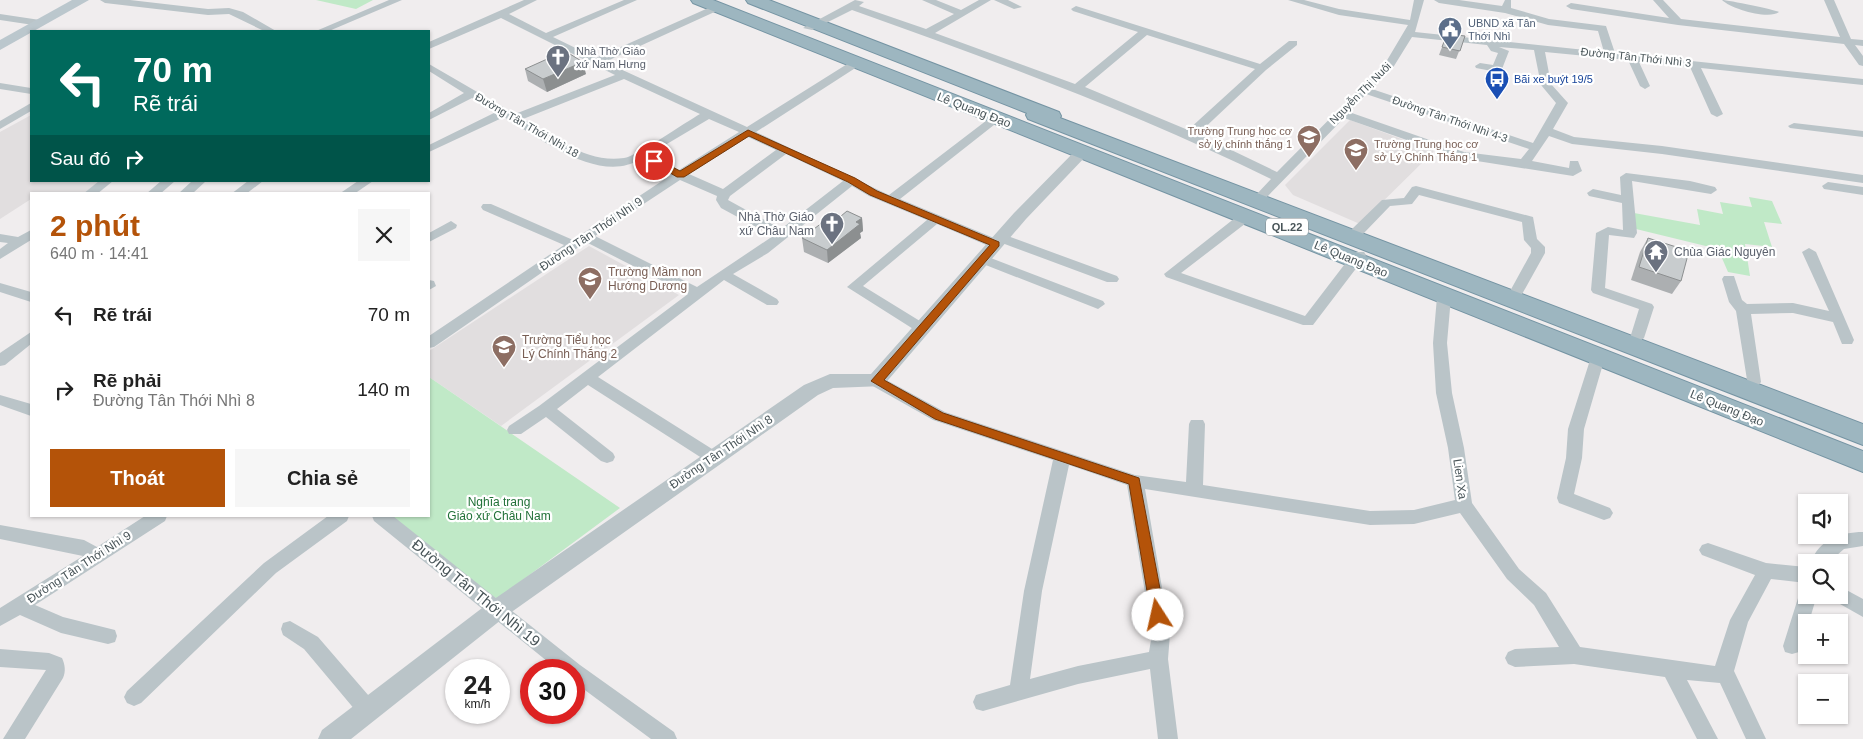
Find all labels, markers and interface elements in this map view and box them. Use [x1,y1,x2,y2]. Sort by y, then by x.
public building icon: UBND xã Tân Thới Nhì [1437,16,1463,50]
place label: UBND xã Tân Thới Nhì [1468,17,1536,42]
church icon: Nhà Thờ Giáo xứ Nam Hưng [545,44,571,78]
place label: Nhà Thờ Giáo xứ Nam Hưng [576,45,646,70]
street label: Đường Tân Thới Nhì 3 [1580,45,1692,69]
icon: left [50,50,115,115]
text: 70 m [133,50,213,89]
street label: Nguyễn Thị Nuôi [1327,60,1393,126]
bus stop icon: Bãi xe buýt 19/5 [1484,66,1510,100]
place label: Bãi xe buýt 19/5 [1514,73,1593,85]
street label: Lê Quang Đạo [935,89,1013,131]
street label: Đường Tân Thới Nhì 18 [473,90,581,160]
text: Rẽ trái [133,91,198,116]
street label: Đường Tân Thới Nhì 4-3 [1391,94,1509,144]
school or university icon: Trường Trung học cơ sở lý chính thắng 1 [1296,124,1322,158]
place label: Trường Trung học cơ sở lý chính thắng 1 [1187,125,1292,150]
school or university icon: Trường Trung học cơ sở Lý Chính Thắng 1 [1343,137,1369,171]
place label: Trường Trung học cơ sở Lý Chính Thắng 1 [1374,138,1479,163]
pin [633,140,675,182]
icon: right [120,145,148,173]
icon: arrive [640,147,668,175]
text: Sau đó [50,148,110,169]
street label: Đường Tân Thới Nhì 9 [537,194,645,274]
text: 2 phút [50,209,140,242]
button: close [358,209,410,261]
place label: Nhà Thờ Giáo xứ Châu Nam [738,210,814,238]
church icon: Nhà Thờ Giáo xứ Châu Nam [819,211,845,245]
road number: QL.22 [1266,218,1308,236]
street label: Lê Quang Đạo [1312,238,1390,280]
temple icon: Chùa Giác Nguyên [1643,239,1669,273]
text: 640 m · 14:41 [50,245,149,262]
place label: Chùa Giác Nguyên [1674,245,1775,259]
place label: Trường Mầm non Hướng Dương [608,265,702,293]
school or university icon: Trường Mầm non Hướng Dương [577,266,603,300]
icon: left [50,301,78,329]
text: Rẽ trái [93,304,152,325]
text: 70 m [368,304,410,325]
place label: Trường Tiểu học Lý Chính Thắng 2 [522,333,618,361]
school or university icon: Trường Tiểu học Lý Chính Thắng 2 [491,334,517,368]
text: Rẽ phải [93,370,162,391]
icon: right [50,376,78,404]
text: 140 m [357,379,410,400]
street label: Lê Quang Đạo [1688,387,1766,429]
text: Đường Tân Thới Nhì 8 [93,392,255,409]
street label: Đường Tân Thới Nhì 8 [667,412,775,492]
button: Thoát [50,449,225,507]
button: Chia sẻ [235,449,410,507]
street label: Lien Xa [1450,458,1470,500]
map controls [1798,494,1848,724]
button: sound [1798,494,1848,544]
park label: Nghĩa trang Giáo xứ Châu Nam [447,495,551,523]
street label: Đường Tân Thới Nhì 9 [24,528,134,606]
street label: Đường Tân Thới Nhì 19 [409,536,544,650]
button: search [1798,554,1848,604]
position arrow [1131,588,1183,640]
button: + [1798,614,1848,664]
speed limit sign: 30 [520,659,585,724]
text: 24 [464,671,491,699]
button: − [1798,674,1848,724]
text: km/h [464,697,491,711]

